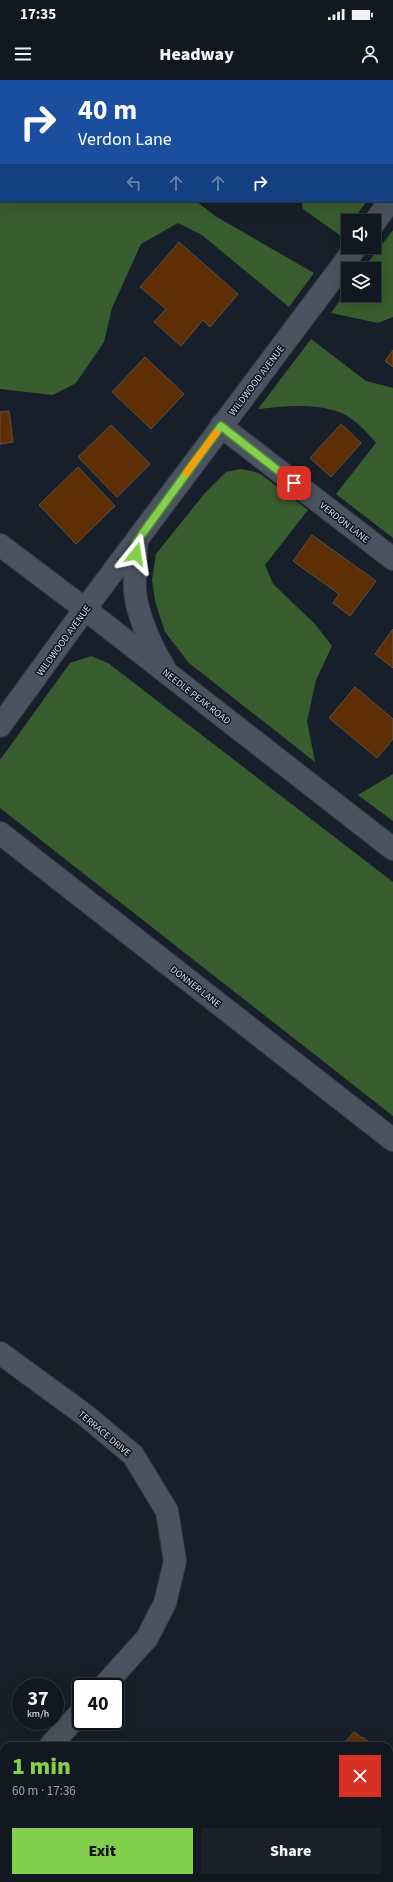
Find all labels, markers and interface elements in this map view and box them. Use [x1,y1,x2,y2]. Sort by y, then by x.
text: 17:35 [20,4,56,25]
text: Headway [159,42,234,67]
icon: menu [12,43,34,65]
icon: person [359,43,381,65]
text: 40 m [78,90,137,130]
icon: right [12,96,64,148]
text: Verdon Lane [78,127,172,152]
icon: left [123,172,145,194]
icon: ahead [165,172,187,194]
icon: ahead [207,172,229,194]
icon: right [249,172,271,194]
map controls [341,214,381,302]
button: sound [341,214,381,254]
button: layers [341,262,381,302]
street label: WILDWOOD AVENUE [226,343,288,419]
pin [277,466,311,500]
icon: arrive [283,472,305,494]
street label: VERDON LANE [317,499,372,547]
position arrow [115,533,157,575]
street label: WILDWOOD AVENUE [33,602,94,679]
street label: NEEDLE PEAK ROAD [159,666,233,728]
street label: DONNER LANE [167,963,224,1011]
street label: TERRACE DRIVE [75,1407,134,1460]
speed limit sign: 40 [72,1678,124,1730]
text: 37 [27,1685,49,1713]
text: km/h [27,1707,49,1721]
text: 1 min [12,1749,71,1784]
button: close [339,1755,381,1797]
text: 60 m · 17:36 [12,1782,76,1800]
button: Exit [12,1828,193,1874]
button: Share [201,1828,381,1874]

